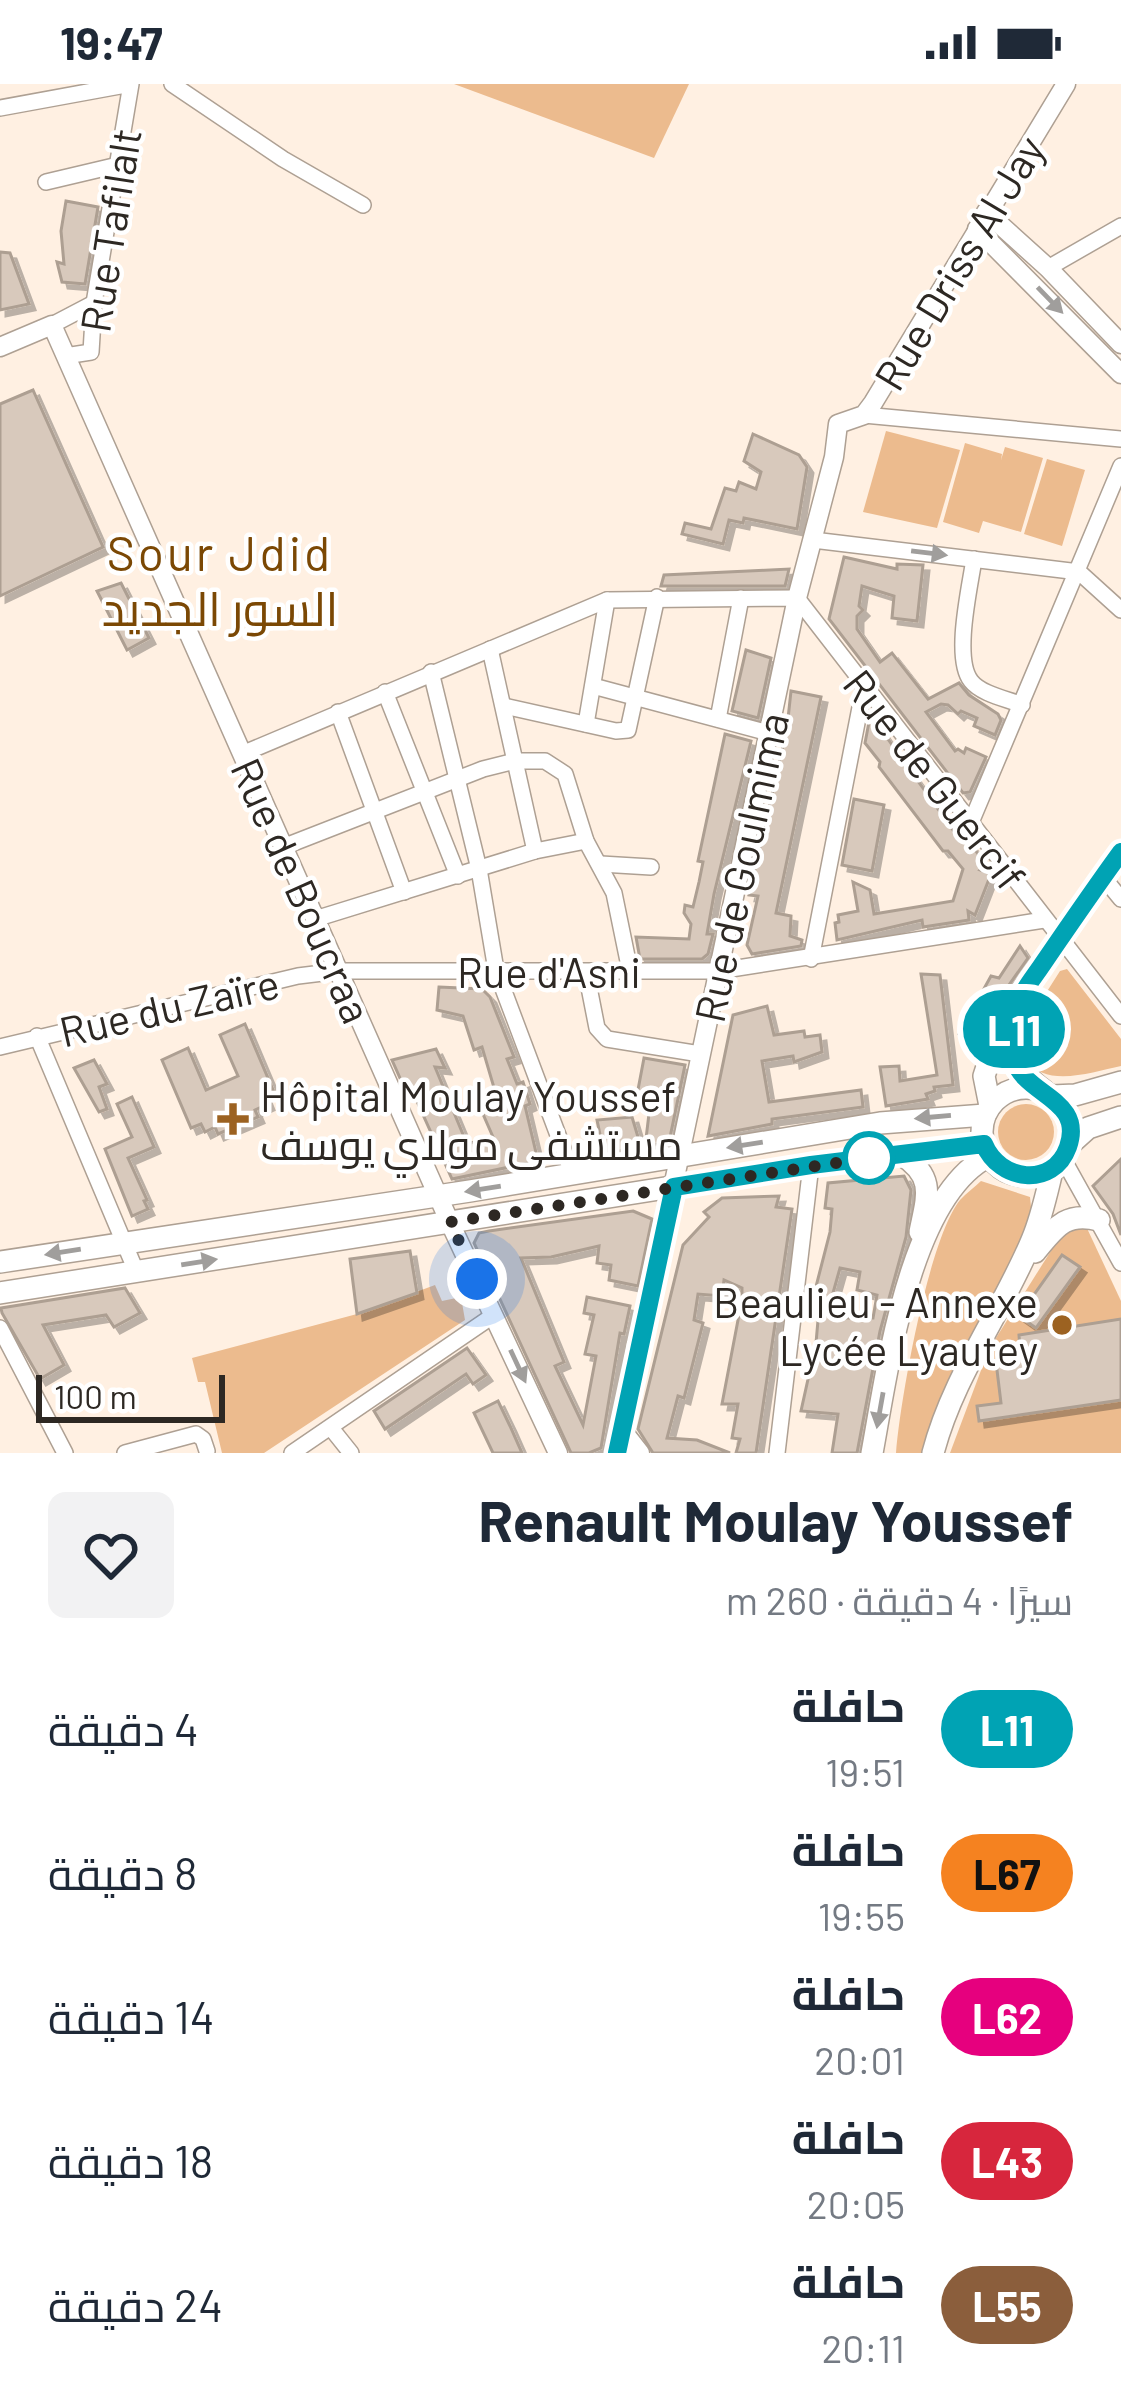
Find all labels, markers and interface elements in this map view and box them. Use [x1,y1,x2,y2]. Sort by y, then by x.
text: 19:47 [60,15,163,69]
street label: Rue Tafilalt [68,125,150,335]
street label: Rue Driss Al Jay [863,126,1054,399]
one-way arrow [1036,285,1064,314]
district label: Sour Jdid السور الجديد [102,523,338,637]
one-way arrow [911,544,948,563]
street label: Rue de Guercif [834,659,1038,899]
street label: Rue de Goulmima [683,708,797,1026]
street label: Rue de Boucraa [222,750,384,1030]
street label: Rue d'Asni [457,946,641,996]
street label: Rue du Zaïre [54,956,284,1056]
line badge: L11 [945,990,1083,1068]
text: L11 [987,1004,1041,1054]
place label: Hôpital Moulay Youssef مستشفى مولاي يوسف [260,1070,683,1178]
marker: Hôpital Moulay Youssef مستشفى مولاي يوسف [217,1103,249,1135]
one-way arrow [913,1108,951,1127]
unlabelled marker [844,1133,894,1183]
one-way arrow [726,1136,763,1155]
one-way arrow [464,1180,501,1199]
one-way arrow [43,1244,81,1262]
your location [447,1249,507,1309]
one-way arrow [180,1252,218,1270]
place label: Beaulieu - Annexe Lycée Lyautey [713,1276,1038,1375]
marker: Beaulieu - Annexe Lycée Lyautey [1049,1312,1075,1338]
one-way arrow [508,1349,528,1384]
scale bar [36,1369,225,1422]
text: 100 m [54,1376,137,1416]
one-way arrow [870,1392,889,1429]
text: Renault Moulay Youssef [478,1485,1073,1553]
button: heart [48,1492,174,1618]
text: سيرًا · 4 دقيقة · 260 m [726,1576,1073,1623]
text: حافلة [792,1677,905,1731]
text: 4 دقيقة [48,1701,199,1755]
text: L11 [980,1704,1034,1754]
text: 19:51 [825,1748,905,1795]
text: حافلة [792,1821,905,1875]
text: 8 دقيقة [48,1845,198,1899]
text: L67 [973,1848,1041,1898]
text: 19:55 [818,1892,905,1939]
text: حافلة [792,1965,905,2019]
text: 14 دقيقة [48,1989,215,2043]
text: L62 [972,1992,1042,2042]
text: 20:01 [814,2036,905,2083]
text: حافلة [792,2109,905,2163]
text: 18 دقيقة [48,2133,213,2187]
text: L43 [971,2136,1043,2186]
text: 20:05 [807,2180,905,2227]
text: حافلة [792,2253,905,2307]
text: 24 دقيقة [48,2277,223,2331]
text: L55 [972,2280,1042,2330]
text: 20:11 [821,2324,905,2371]

